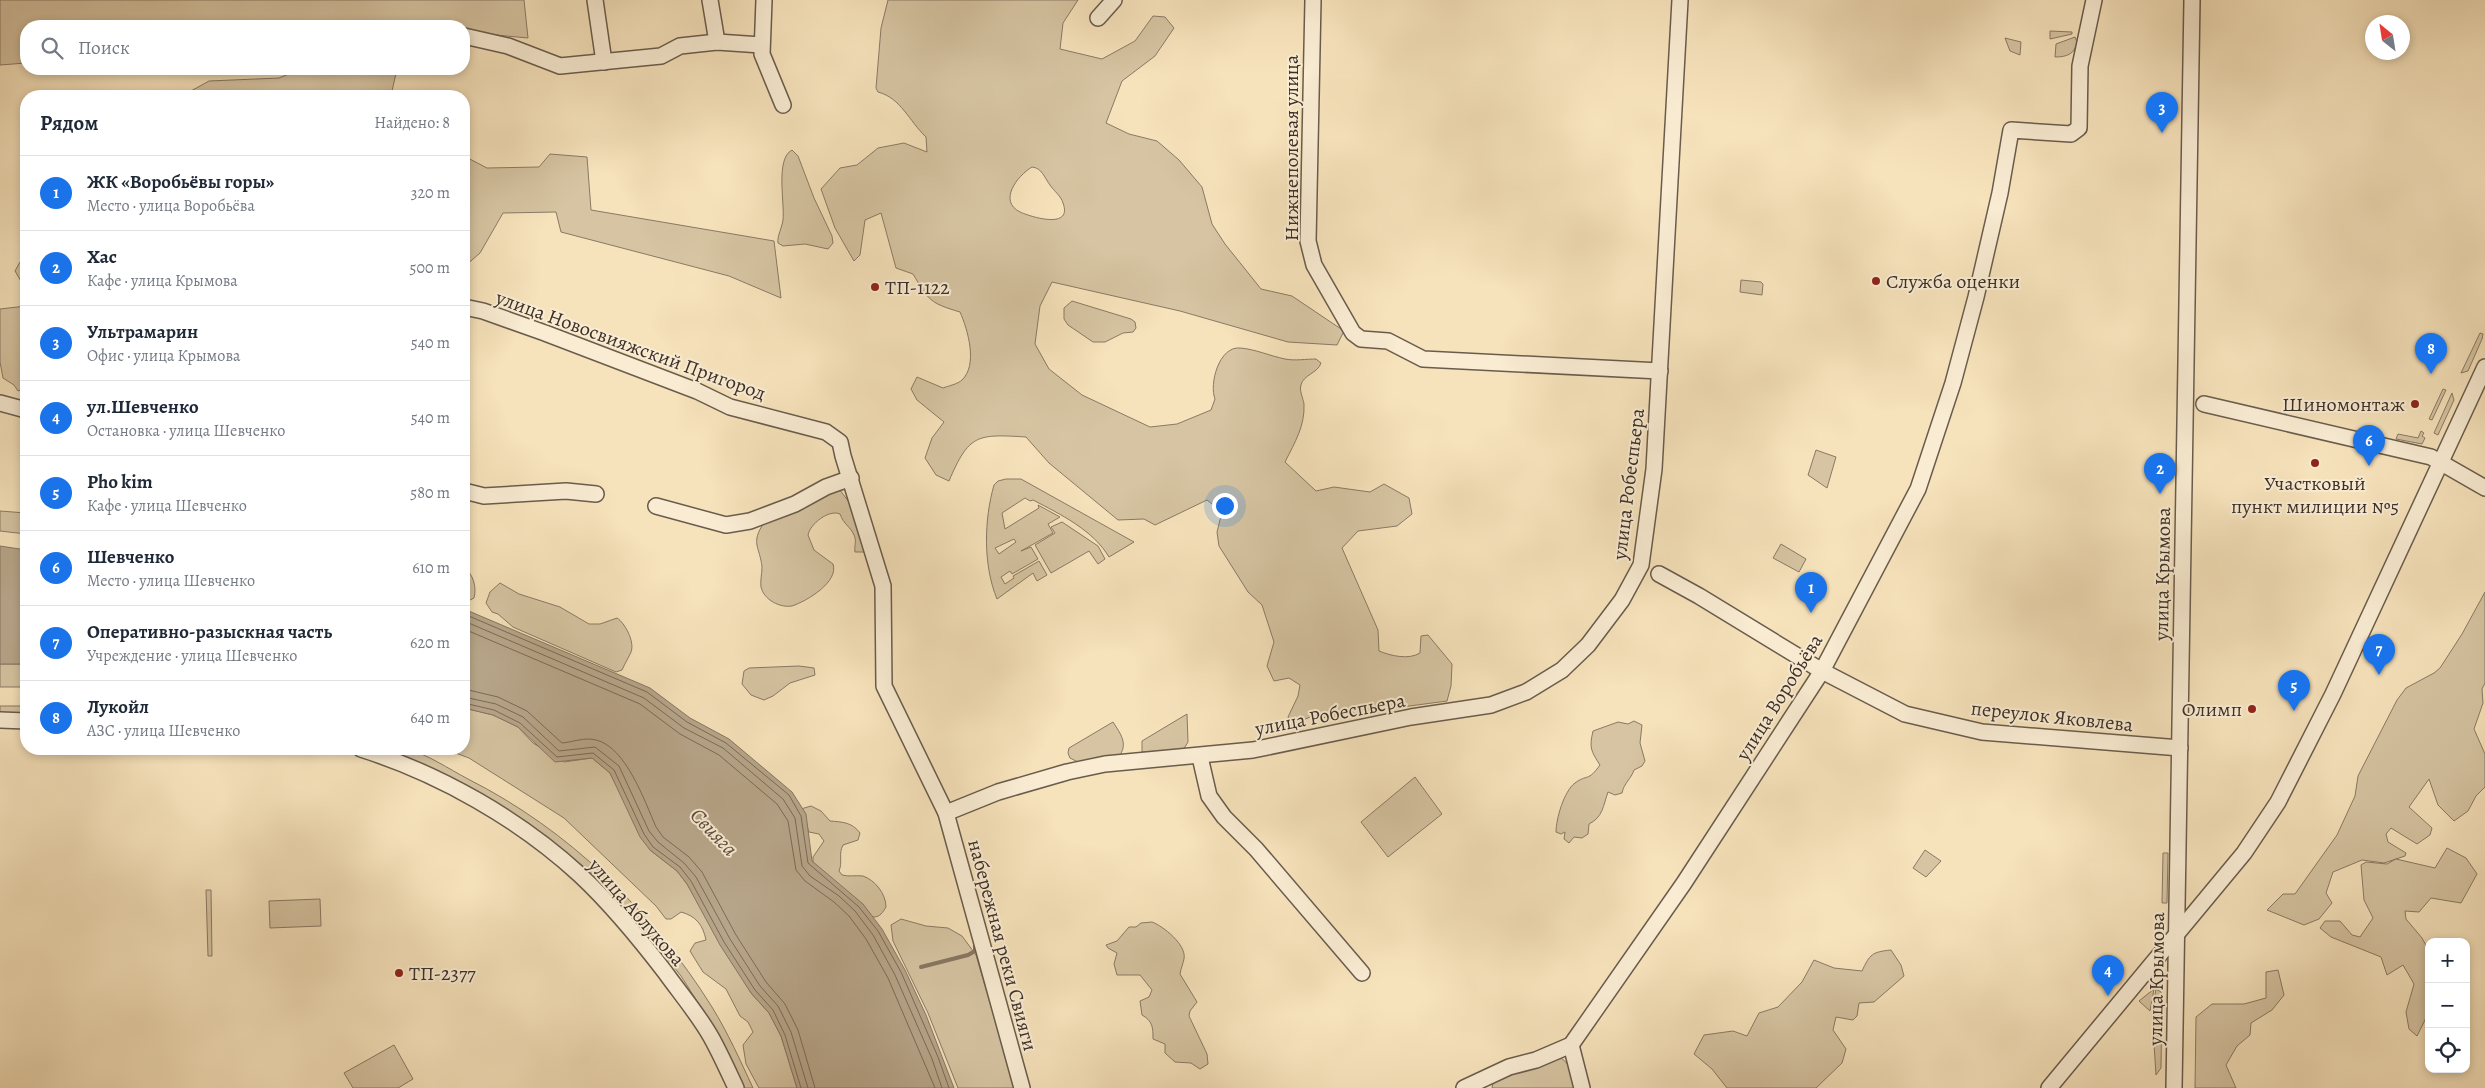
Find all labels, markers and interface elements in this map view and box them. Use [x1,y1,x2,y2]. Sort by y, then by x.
north arrow [2365,15,2410,60]
search box [20,20,470,75]
icon: search [38,34,66,62]
text: Поиск [78,35,130,61]
street label: Нижнеполевая улица [1278,54,1305,241]
pin: 3 [2146,92,2178,133]
text: Рядом [40,109,98,137]
text: Найдено: 8 [374,112,450,134]
text: ЖК «Воробьёвы горы» [87,169,274,195]
text: 1 [53,182,59,204]
text: 320 m [411,182,450,204]
text: Место · улица Воробьёва [87,195,255,217]
text: Хас [87,244,117,270]
text: 2 [52,257,60,279]
text: 500 m [410,257,450,279]
place label: Служба оценки [1886,268,2020,295]
text: Кафе · улица Крымова [87,270,238,292]
place label: ТП-1122 [885,274,950,301]
marker: Служба оценки [1870,275,1882,287]
marker: ТП-1122 [869,281,881,293]
street label: улица Новосвияжский Пригород [491,284,770,407]
text: Ультрамарин [87,319,198,345]
text: 3 [53,332,59,354]
text: 540 m [411,332,450,354]
pin: 8 [2415,333,2447,374]
text: Офис · улица Крымова [87,345,240,367]
place label: Шиномонтаж [2282,391,2405,418]
text: ул.Шевченко [87,394,199,420]
marker: Шиномонтаж [2409,398,2421,410]
street label: улица Робеспьера [1606,406,1651,562]
text: 4 [52,407,60,429]
text: 540 m [411,407,450,429]
text: Остановка · улица Шевченко [87,420,285,442]
pin: 6 [2353,425,2385,466]
pin: 2 [2144,453,2176,494]
marker: Участковый пункт милиции №5 [2309,457,2321,469]
text: Pho kim [87,469,153,495]
place label: Участковый пункт милиции №5 [2231,470,2399,520]
text: 5 [53,482,59,504]
text: 580 m [410,482,450,504]
your location [1212,493,1238,519]
text: Кафе · улица Шевченко [87,495,247,517]
street label: улица Крымова [2148,506,2177,642]
text: Шевченко [87,544,174,570]
text: 6 [52,557,60,579]
text: 610 m [412,557,450,579]
text: Место · улица Шевченко [87,570,255,592]
pin: 1 [1795,572,1827,613]
text: Оперативно-разыскная часть [87,619,332,645]
street label: улица Воробьёва [1729,628,1830,767]
text: 7 [53,632,59,654]
text: 620 m [410,632,450,654]
pin: 7 [2363,634,2395,675]
text: Учреждение · улица Шевченко [87,645,297,667]
pin: 5 [2278,670,2310,711]
street label: улица Робеспьера [1252,687,1408,742]
text: Лукойл [87,694,149,720]
street label: переулок Яковлева [1969,695,2135,739]
place label: Олимп [2182,696,2242,723]
marker: Олимп [2246,703,2258,715]
text: 8 [52,707,60,729]
text: 640 m [410,707,450,729]
text: АЗС · улица Шевченко [87,720,240,742]
water label: Свияга [684,802,744,862]
street label: набережная реки Свияги [961,836,1044,1054]
street label: улица Аблукова [582,852,692,973]
street label: улица Крымова [2142,911,2171,1047]
map controls [2425,938,2470,1073]
button: + [2425,938,2470,983]
pin: 4 [2092,955,2124,996]
place label: ТП-2377 [409,960,476,987]
marker: ТП-2377 [393,967,405,979]
button: − [2425,983,2470,1028]
button: locate [2425,1028,2470,1073]

